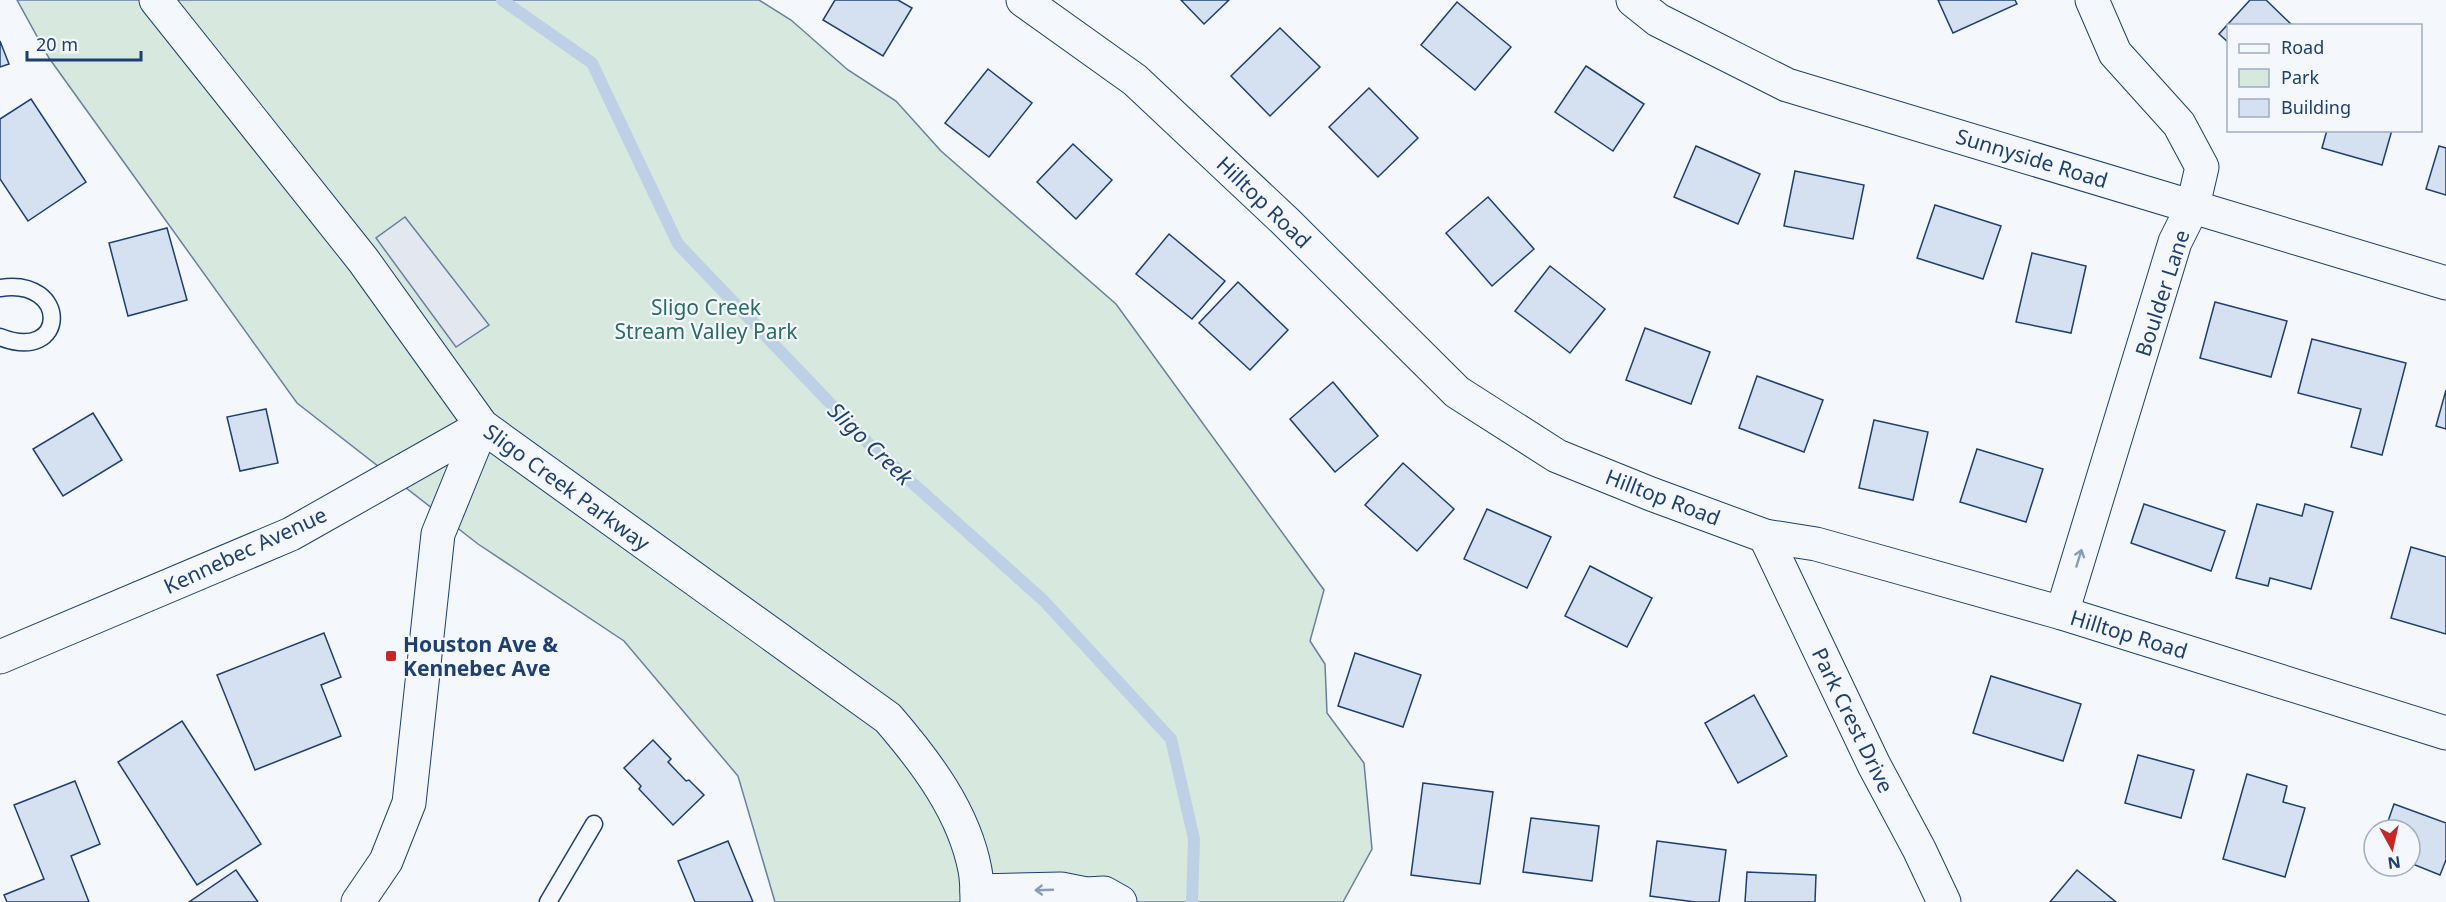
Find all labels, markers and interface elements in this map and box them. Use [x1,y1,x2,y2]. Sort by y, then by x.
scale bar [27,24,141,62]
legend [2227,24,2422,132]
text: 20 m [36,32,78,56]
text: Road [2281,35,2324,59]
text: Park [2281,65,2319,89]
text: Building [2281,95,2351,119]
street label: Sunnyside Road [1953,122,2111,194]
street label: Hilltop Road [1211,150,1317,254]
street label: Boulder Lane [2128,226,2196,360]
park label: Sligo Creek Stream Valley Park [615,293,798,345]
water label: Sligo Creek [822,395,921,492]
street label: Sligo Creek Parkway [478,417,656,557]
street label: Hilltop Road [1602,462,1724,532]
street label: Kennebec Avenue [159,500,331,600]
one-way arrow [2074,548,2085,567]
street label: Hilltop Road [2067,603,2191,665]
place label: Houston Ave & Kennebec Ave [403,630,558,682]
street label: Park Crest Drive [1806,643,1900,797]
marker: Houston Ave & Kennebec Ave [384,649,398,663]
north arrow [2362,818,2422,878]
text: N [2386,851,2402,875]
one-way arrow [1034,885,1054,896]

